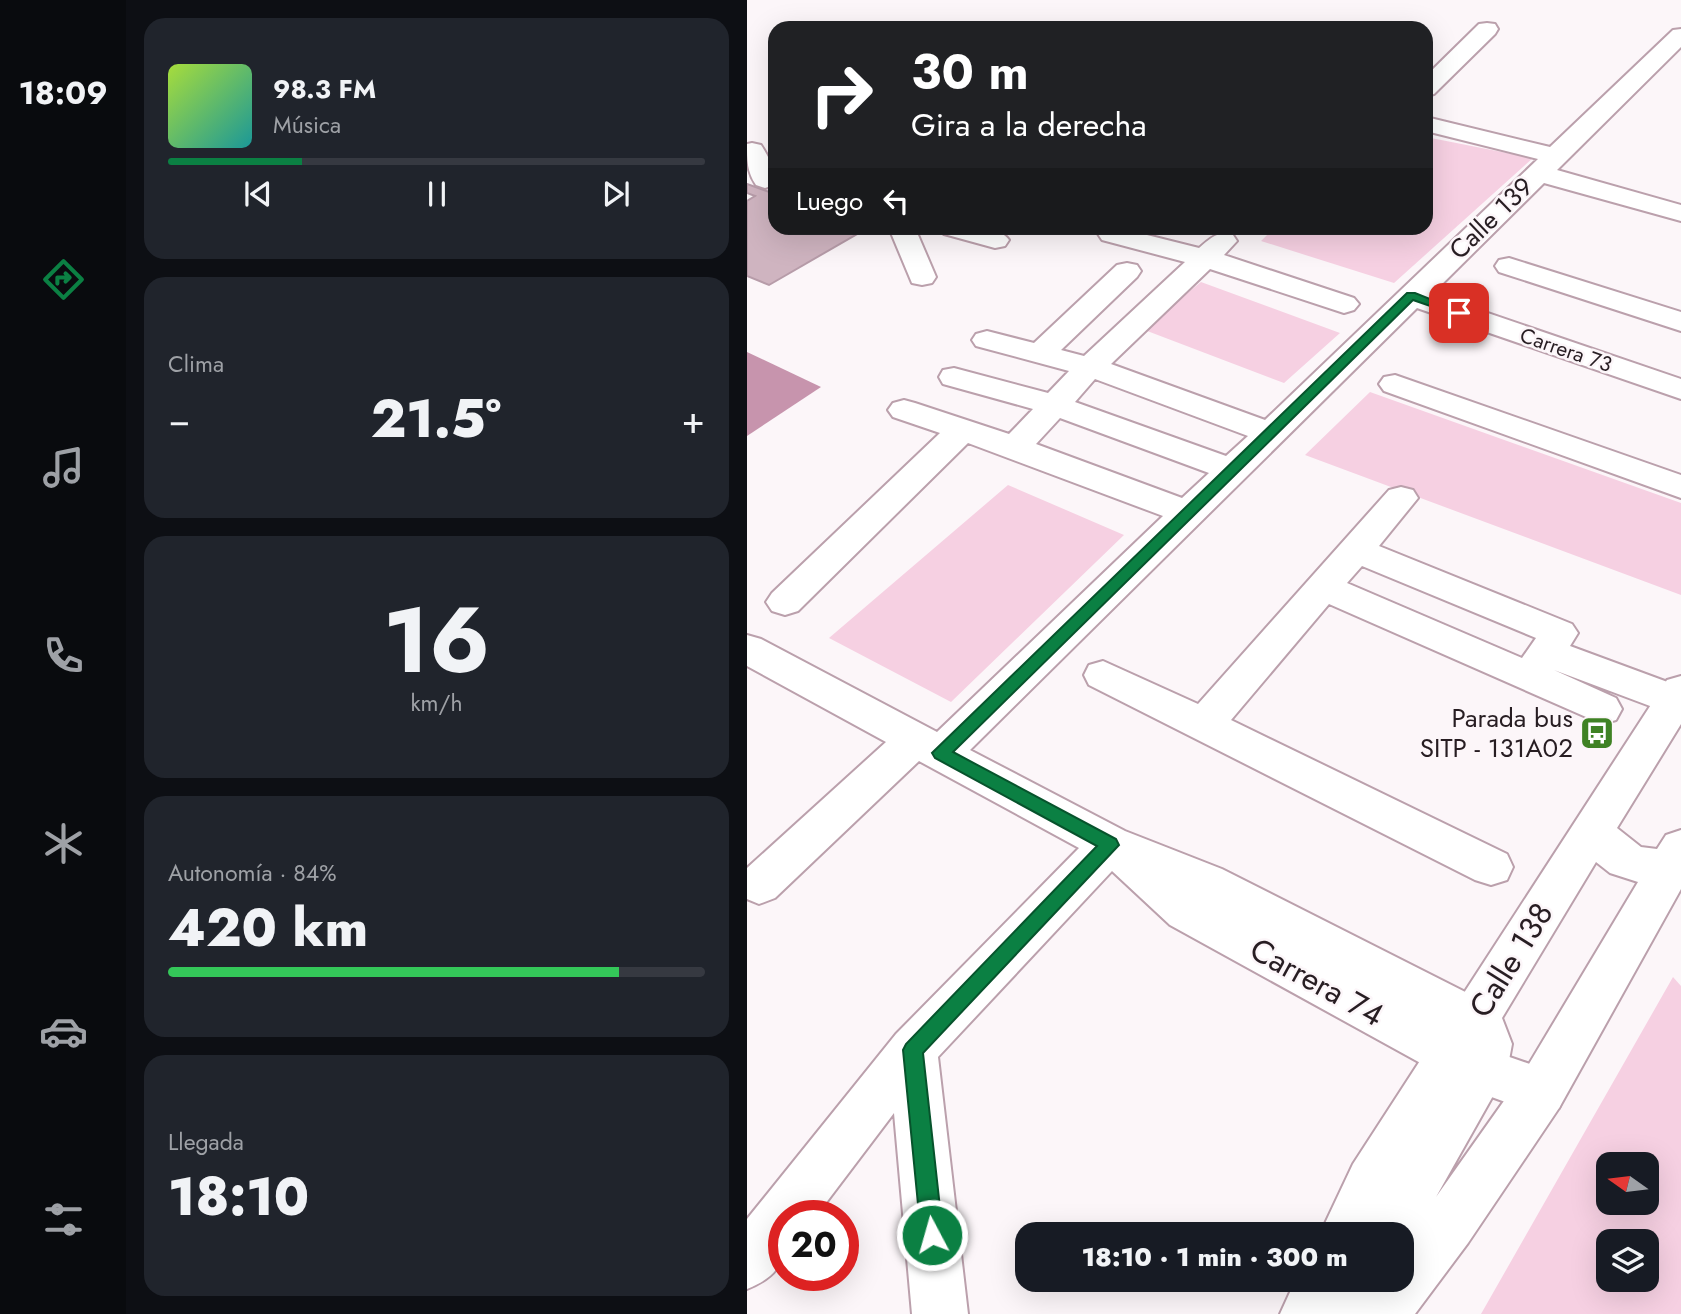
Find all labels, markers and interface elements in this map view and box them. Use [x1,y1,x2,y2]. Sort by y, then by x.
text: 30 m [911,37,1029,107]
icon: right [796,49,887,140]
text: 18:09 [18,70,108,116]
text: 98.3 FM [273,70,376,108]
text: Gira a la derecha [911,102,1147,148]
text: Música [273,108,341,142]
street label: Calle 139 [1440,168,1542,268]
icon: previous [239,175,277,213]
icon: pause [418,175,456,213]
icon: next [597,175,635,213]
text: Luego [796,182,863,220]
icon: left [877,182,915,220]
icon: directions [39,255,88,304]
pin [1429,283,1489,343]
icon: arrive [1440,294,1478,332]
street label: Carrera 73 [1516,320,1616,380]
text: Clima [168,347,224,381]
text: 21.5° [371,381,501,457]
text: − [168,392,190,447]
text: + [682,392,705,447]
icon: music [39,443,88,492]
text: 16 [383,575,490,706]
icon: phone [39,631,88,680]
text: km/h [411,686,462,720]
place label: Parada bus SITP - 131A02 [1420,699,1573,767]
bus stop icon: Parada bus SITP - 131A02 [1578,714,1616,752]
icon: climate [39,819,88,868]
text: Autonomía · 84% [168,856,336,890]
text: 420 km [168,890,368,966]
street label: Calle 138 [1458,894,1564,1026]
street label: Carrera 74 [1242,926,1392,1038]
icon: car [39,1007,88,1056]
text: Llegada [168,1125,244,1159]
north arrow [1596,1152,1659,1214]
map controls [1596,1152,1659,1292]
text: 18:10 [168,1159,309,1235]
icon: filters [39,1195,88,1244]
position arrow [895,1198,969,1272]
speed limit sign: 20 [768,1200,859,1291]
button: layers [1596,1229,1659,1292]
text: 18:10 · 1 min · 300 m [1081,1238,1348,1276]

